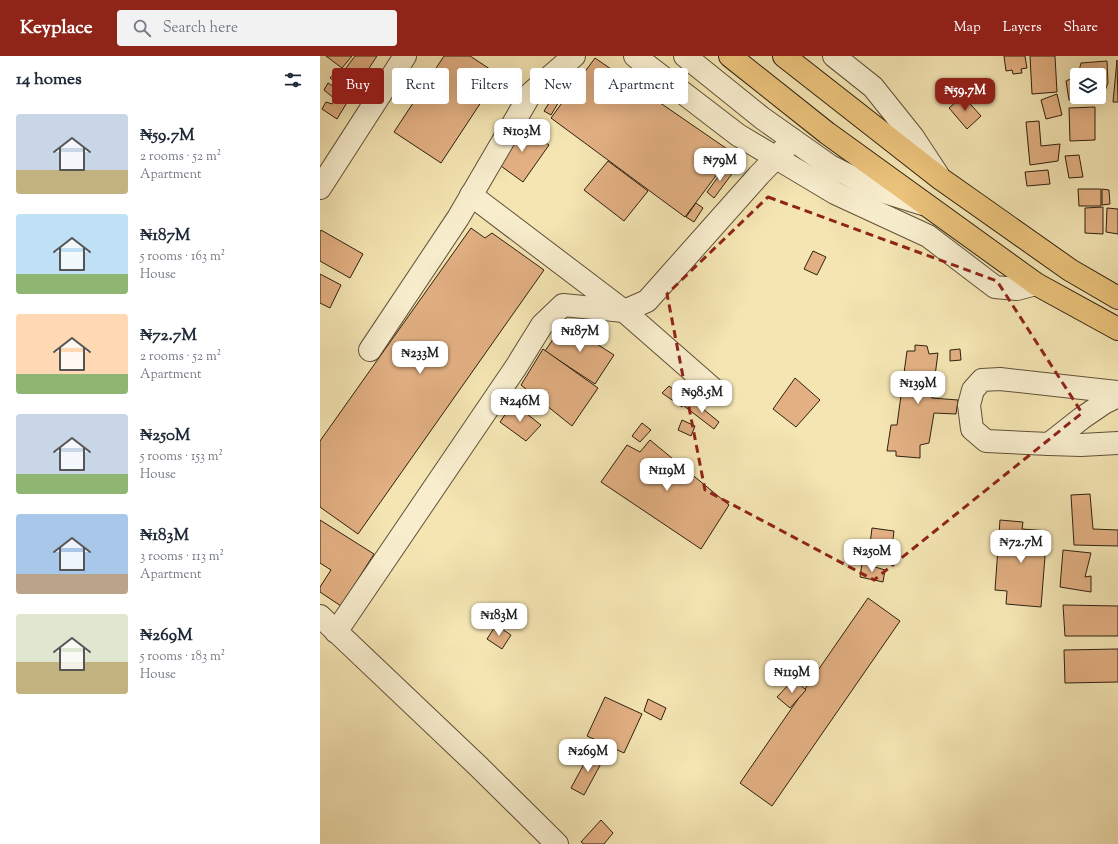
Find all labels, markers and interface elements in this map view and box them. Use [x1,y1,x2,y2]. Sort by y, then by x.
search box [117,10,397,46]
text: Keyplace [20,15,93,42]
icon: search [131,17,153,39]
text: Search here [163,18,238,39]
text: Map [954,18,981,38]
text: Layers [1003,18,1041,38]
text: Share [1063,18,1098,38]
text: 14 homes [16,68,82,92]
chip: Buy [332,68,384,104]
chip: Rent [392,68,449,104]
chip: Filters [457,68,522,104]
chip: New [530,68,586,104]
chip: Apartment [594,68,688,104]
map controls [1070,68,1106,104]
button: layers [1070,68,1106,104]
icon: filters [282,69,304,91]
pin: ₦59.7M [932,78,998,112]
text: ₦59.7M [944,82,986,100]
pin: ₦103M [494,119,550,153]
text: ₦103M [503,123,541,141]
text: ₦59.7M [140,124,195,148]
icon: home [48,130,96,178]
text: 2 rooms · 52 m² [140,148,221,166]
pin: ₦79M [696,148,744,182]
text: ₦79M [703,152,737,170]
text: Apartment [140,166,201,184]
text: ₦187M [140,224,190,248]
icon: home [48,230,96,278]
text: 5 rooms · 163 m² [140,248,225,266]
text: House [140,266,176,284]
pin: ₦187M [552,319,608,353]
text: ₦187M [561,323,599,341]
text: ₦72.7M [140,324,197,348]
icon: home [48,330,96,378]
pin: ₦233M [392,341,448,375]
text: ₦233M [401,345,439,363]
text: 2 rooms · 52 m² [140,348,221,366]
text: Apartment [140,366,201,384]
pin: ₦139M [890,371,946,405]
text: ₦139M [899,375,937,393]
pin: ₦98.5M [669,380,735,414]
text: ₦98.5M [681,384,723,402]
pin: ₦246M [492,389,548,423]
text: ₦246M [500,393,540,411]
text: ₦250M [140,424,190,448]
icon: home [48,430,96,478]
text: 5 rooms · 153 m² [140,448,223,466]
pin: ₦119M [639,458,695,492]
text: ₦119M [649,462,685,480]
text: House [140,466,176,484]
text: ₦183M [140,524,189,548]
icon: home [48,530,96,578]
pin: ₦72.7M [988,530,1054,564]
text: ₦72.7M [999,534,1043,552]
pin: ₦250M [844,539,900,573]
text: ₦250M [853,543,891,561]
text: 3 rooms · 113 m² [140,548,224,566]
text: Apartment [140,566,201,584]
pin: ₦183M [471,603,527,637]
text: ₦183M [480,607,518,625]
text: ₦269M [140,624,193,648]
icon: home [48,630,96,678]
text: 5 rooms · 183 m² [140,648,225,666]
pin: ₦119M [764,660,820,694]
text: ₦119M [774,664,810,682]
text: House [140,666,176,684]
pin: ₦269M [560,739,616,773]
text: ₦269M [568,743,608,761]

